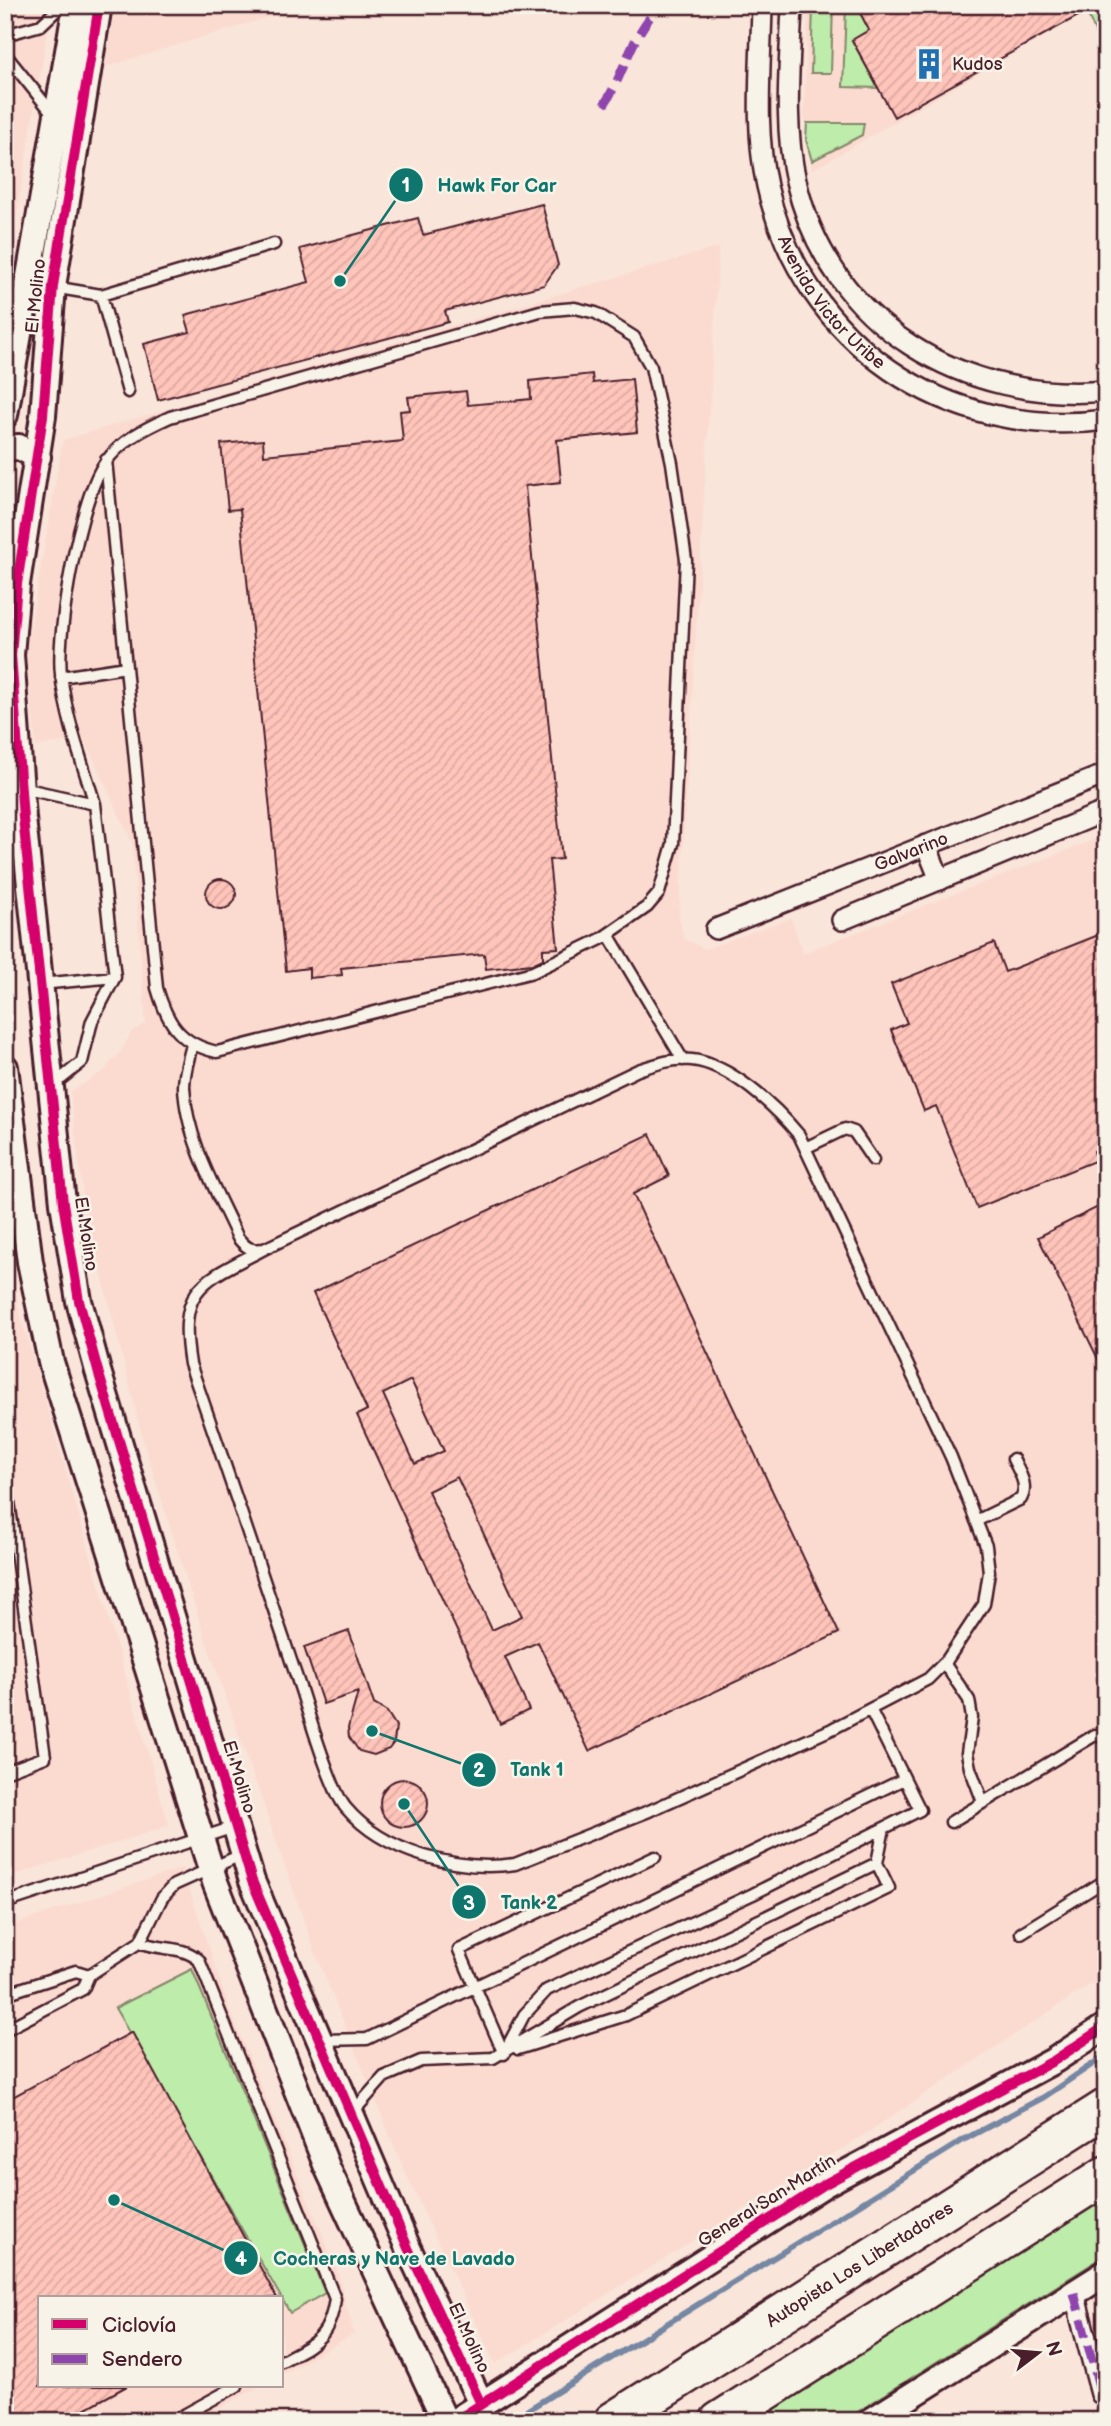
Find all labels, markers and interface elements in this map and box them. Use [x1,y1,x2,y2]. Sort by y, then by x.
building icon: Kudos [912,47,946,81]
place label: Kudos [952,54,1003,75]
callout: Hawk For Car [388,165,570,205]
text: 1 [402,173,410,198]
text: Hawk For Car [438,175,557,198]
street label: Avenida Victor Uribe [773,232,890,374]
street label: El Molino [22,258,50,334]
street label: Galvarino [871,827,951,876]
street label: El Molino [70,1195,102,1273]
street label: El Molino [218,1738,260,1816]
callout: Tank 1 [461,1750,577,1790]
text: 2 [473,1758,486,1783]
text: Tank 1 [510,1759,564,1782]
callout: Tank 2 [451,1882,571,1922]
text: 3 [463,1891,475,1916]
text: Tank 2 [501,1892,558,1915]
street label: General San Martín [694,2150,840,2252]
street label: Autopista Los Libertadores [762,2197,957,2332]
callout: Cocheras y Nave de Lavado [223,2238,529,2278]
text: 4 [235,2247,248,2272]
text: Cocheras y Nave de Lavado [273,2248,515,2271]
legend [38,2296,284,2388]
street label: El Molino [444,2300,494,2376]
text: Ciclovía [102,2313,176,2338]
north arrow [1002,2318,1072,2388]
text: N [1040,2339,1066,2359]
text: Sendero [102,2347,183,2372]

